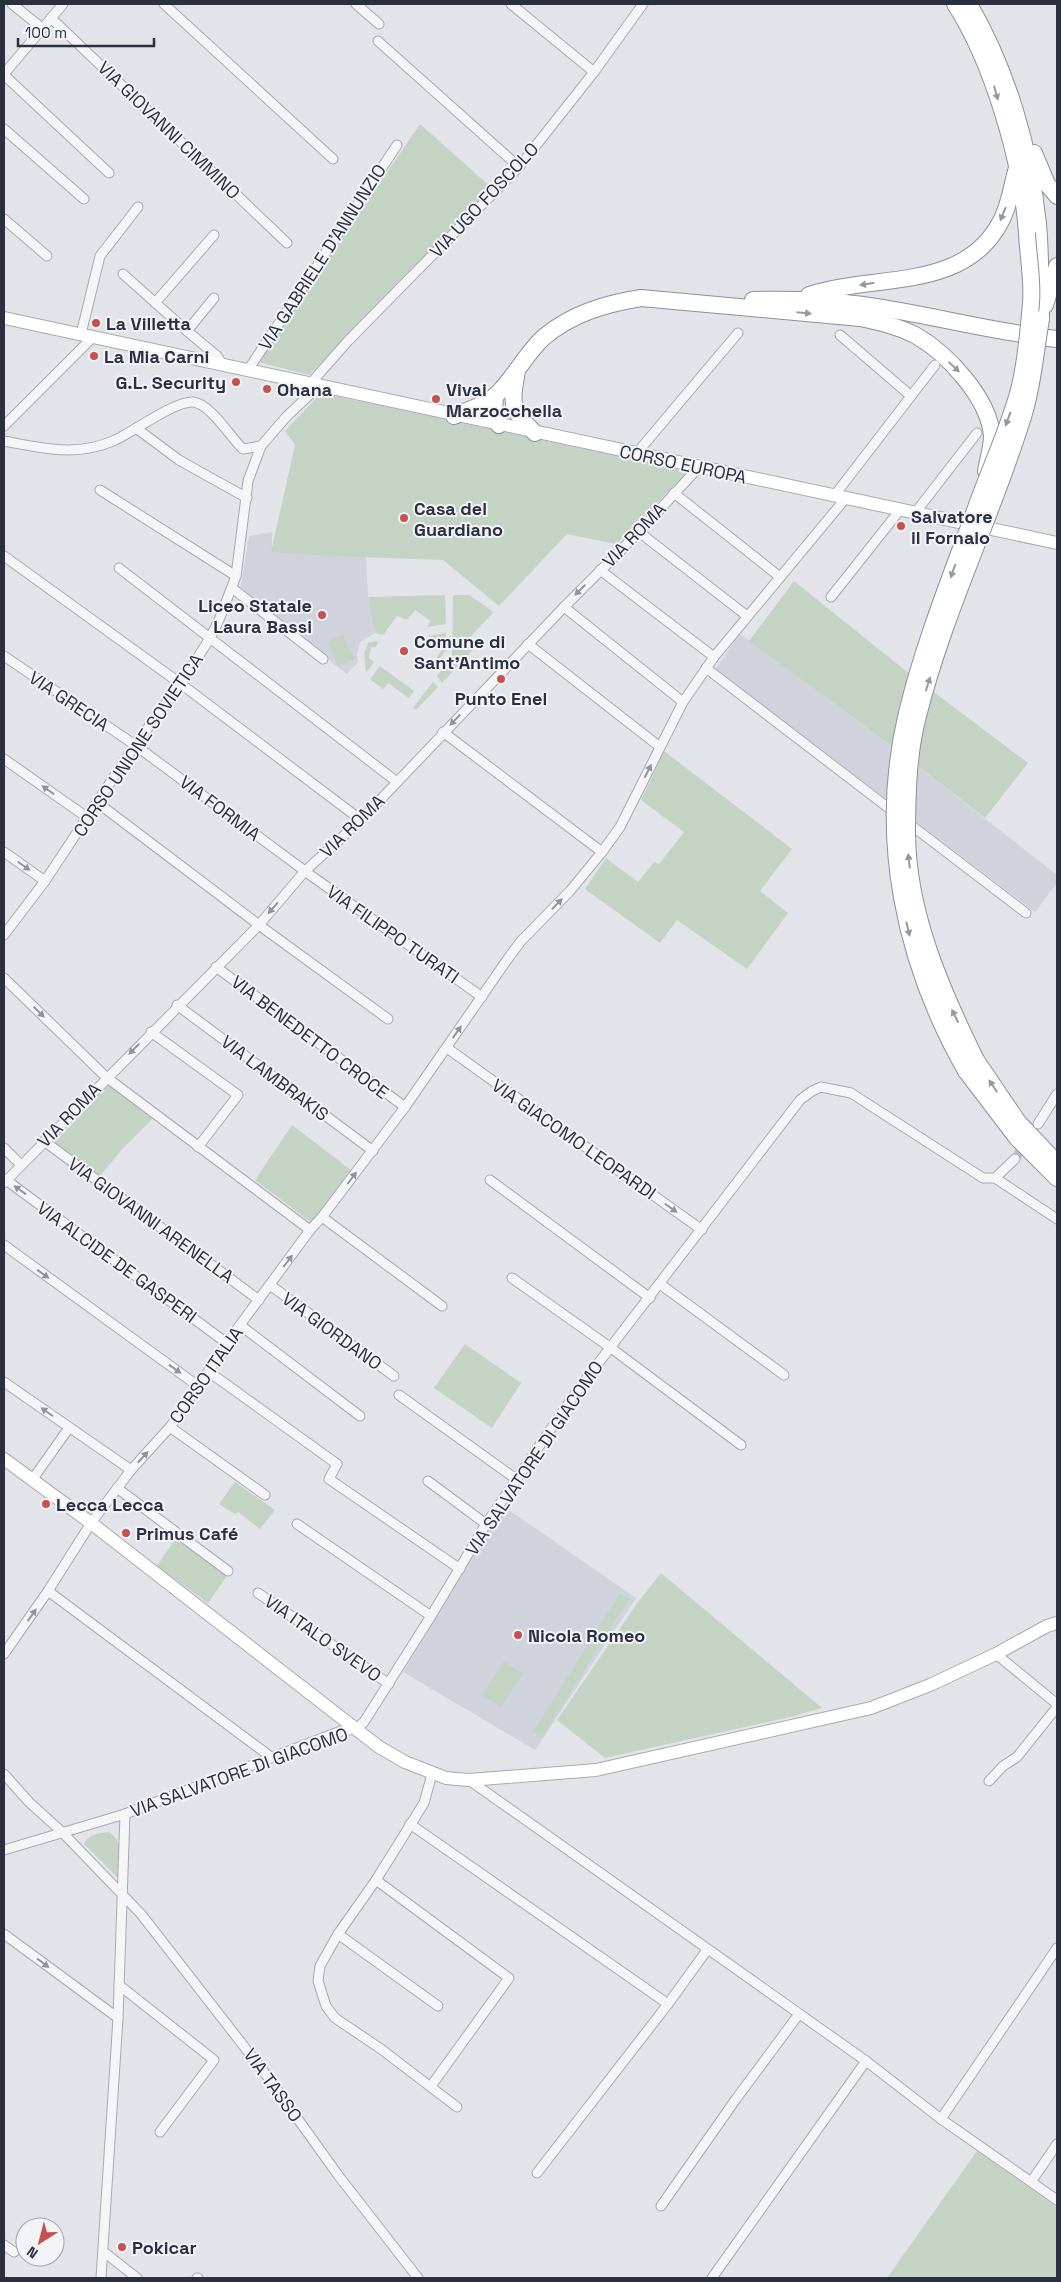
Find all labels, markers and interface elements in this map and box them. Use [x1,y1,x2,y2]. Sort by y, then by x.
scale bar [18,15,154,47]
text: 100 m [25,23,67,42]
street label: VIA GIOVANNI CIMMINO [93,56,245,204]
one-way arrow [992,86,1000,101]
street label: VIA UGO FOSCOLO [425,137,543,263]
street label: VIA GABRIELE D'ANNUNZIO [253,159,391,355]
one-way arrow [999,207,1007,221]
one-way arrow [859,281,875,289]
one-way arrow [796,310,812,318]
place label: La Villetta [106,312,191,335]
marker: La Villetta [90,317,102,329]
place label: La Mia Carni [104,345,209,368]
marker: La Mia Carni [88,350,100,362]
one-way arrow [947,361,959,373]
place label: G.L. Security [115,371,226,394]
marker: G.L. Security [230,376,242,388]
place label: Ohana [277,378,333,401]
place label: Vivai Marzocchella [446,378,563,422]
marker: Ohana [261,383,273,395]
marker: Vivai Marzocchella [430,393,442,405]
one-way arrow [1004,412,1012,427]
street label: CORSO EUROPA [617,439,749,489]
place label: Casa del Guardiano [414,497,503,541]
street label: VIA ROMA [597,498,671,572]
place label: Salvatore il Fornaio [911,505,993,549]
marker: Casa del Guardiano [398,512,410,524]
marker: Salvatore il Fornaio [895,520,907,532]
one-way arrow [949,564,956,579]
one-way arrow [574,584,586,596]
place label: Liceo Statale Laura Bassi [198,594,312,638]
marker: Liceo Statale Laura Bassi [316,609,328,621]
place label: Comune di Sant'Antimo [414,630,520,674]
marker: Comune di Sant'Antimo [398,645,410,657]
street label: CORSO UNIONE SOVIETICA [68,649,208,841]
street label: VIA GRECIA [24,666,114,736]
marker: Punto Enel [495,673,507,685]
one-way arrow [925,676,932,691]
place label: Punto Enel [455,687,547,710]
one-way arrow [449,714,461,726]
one-way arrow [644,764,652,779]
street label: VIA FORMIA [175,770,265,846]
one-way arrow [41,785,55,795]
street label: VIA ROMA [315,789,389,863]
one-way arrow [905,853,913,869]
one-way arrow [17,861,31,871]
street label: VIA FILIPPO TURATI [322,880,464,988]
one-way arrow [551,899,563,911]
one-way arrow [267,902,279,914]
one-way arrow [904,922,912,937]
street label: VIA BENEDETTO CROCE [227,970,393,1104]
one-way arrow [33,1006,45,1018]
one-way arrow [950,1009,959,1024]
one-way arrow [452,1025,462,1039]
street label: VIA LAMBRAKIS [217,1030,333,1126]
one-way arrow [128,1043,140,1055]
street label: VIA GIACOMO LEOPARDI [487,1074,661,1204]
street label: VIA ROMA [32,1078,106,1152]
one-way arrow [988,1079,998,1092]
street label: VIA GIOVANNI ARENELLA [64,1152,238,1288]
one-way arrow [347,1171,357,1185]
one-way arrow [14,1185,27,1196]
street label: VIA ALCIDE DE GASPERI [33,1196,201,1328]
one-way arrow [665,1203,678,1213]
one-way arrow [282,1255,293,1268]
one-way arrow [36,1268,49,1279]
street label: VIA GIORDANO [277,1287,387,1375]
street label: CORSO ITALIA [164,1322,248,1428]
street label: VIA SALVATORE DI GIACOMO [460,1356,608,1560]
one-way arrow [168,1364,181,1374]
one-way arrow [40,1407,54,1417]
one-way arrow [137,1451,149,1463]
place label: Lecca Lecca [56,1493,164,1516]
marker: Lecca Lecca [40,1498,52,1510]
place label: Primus Café [136,1522,238,1545]
marker: Primus Café [120,1527,132,1539]
street label: VIA ITALO SVEVO [260,1589,386,1687]
one-way arrow [27,1608,37,1621]
place label: Nicola Romeo [528,1624,645,1647]
marker: Nicola Romeo [512,1629,524,1641]
street label: VIA SALVATORE DI GIACOMO [127,1722,351,1822]
one-way arrow [36,1958,50,1968]
street label: VIA TASSO [239,2044,307,2126]
north arrow [15,2217,65,2267]
place label: Pokicar [132,2236,197,2259]
marker: Pokicar [116,2241,128,2253]
text: N [23,2242,41,2263]

